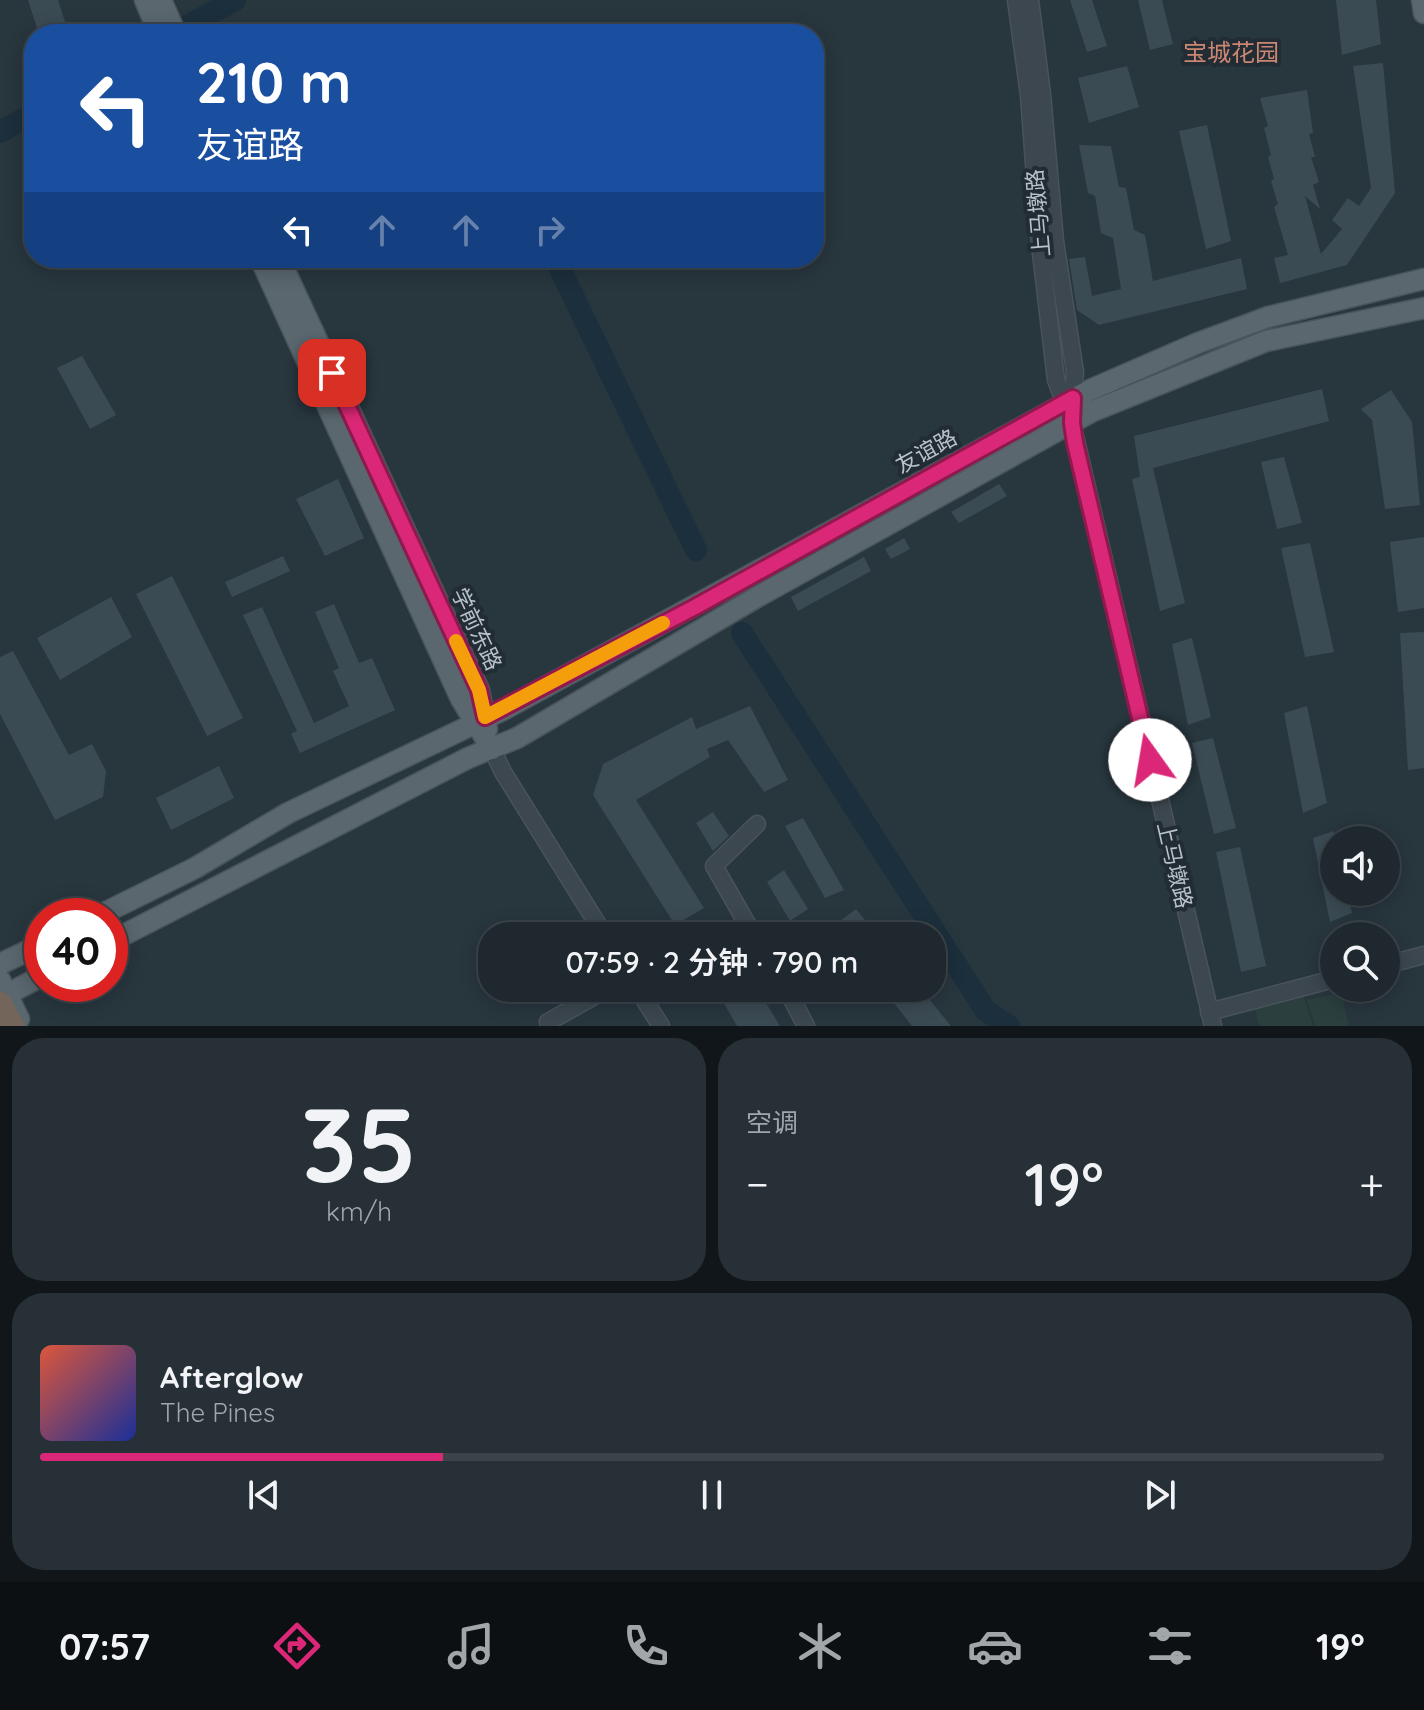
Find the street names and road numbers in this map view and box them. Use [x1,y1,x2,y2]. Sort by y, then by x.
street label: 上马墩路 [1020,168,1056,258]
street label: 友谊路 [890,423,962,479]
street label: 学前东路 [446,583,508,675]
street label: 上马墩路 [1151,819,1199,911]

